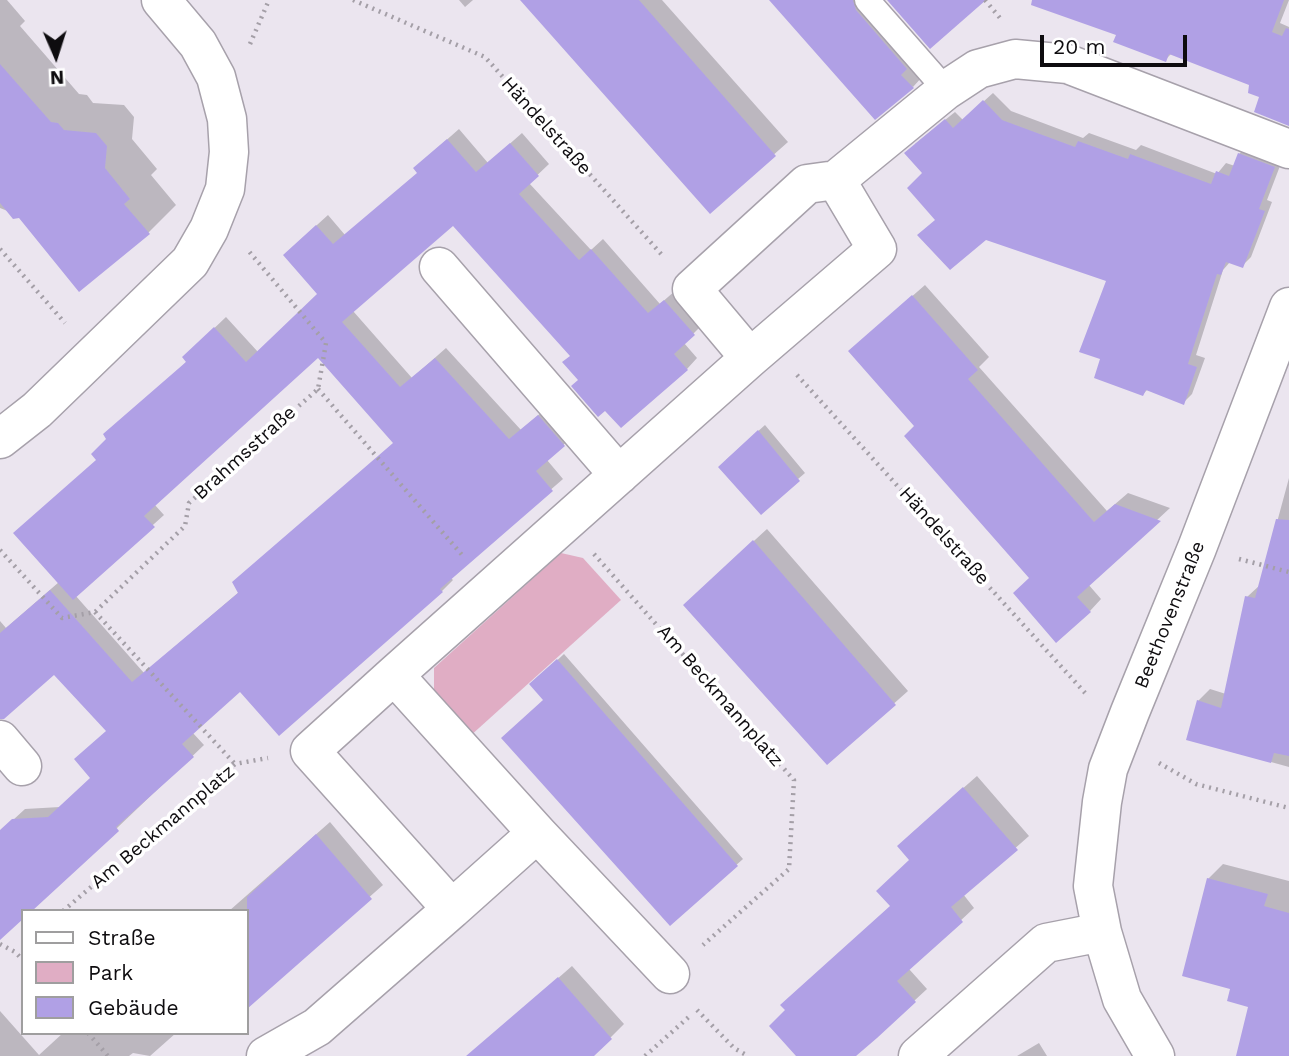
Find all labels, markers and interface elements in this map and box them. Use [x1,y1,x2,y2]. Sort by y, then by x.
north arrow [21,21,91,91]
scale bar [1044,21,1191,65]
text: 20 m [1053,34,1105,59]
text: N [49,66,65,89]
street label: Händelstraße [496,72,596,180]
street label: Brahmsstraße [189,401,301,505]
street label: Händelstraße [894,482,994,590]
street label: Beethovenstraße [1130,538,1210,692]
street label: Am Beckmannplatz [652,620,788,772]
street label: Am Beckmannplatz [87,760,239,894]
legend [21,909,248,1035]
text: Straße [88,925,156,950]
text: Park [88,960,133,985]
text: Gebäude [88,995,179,1020]

